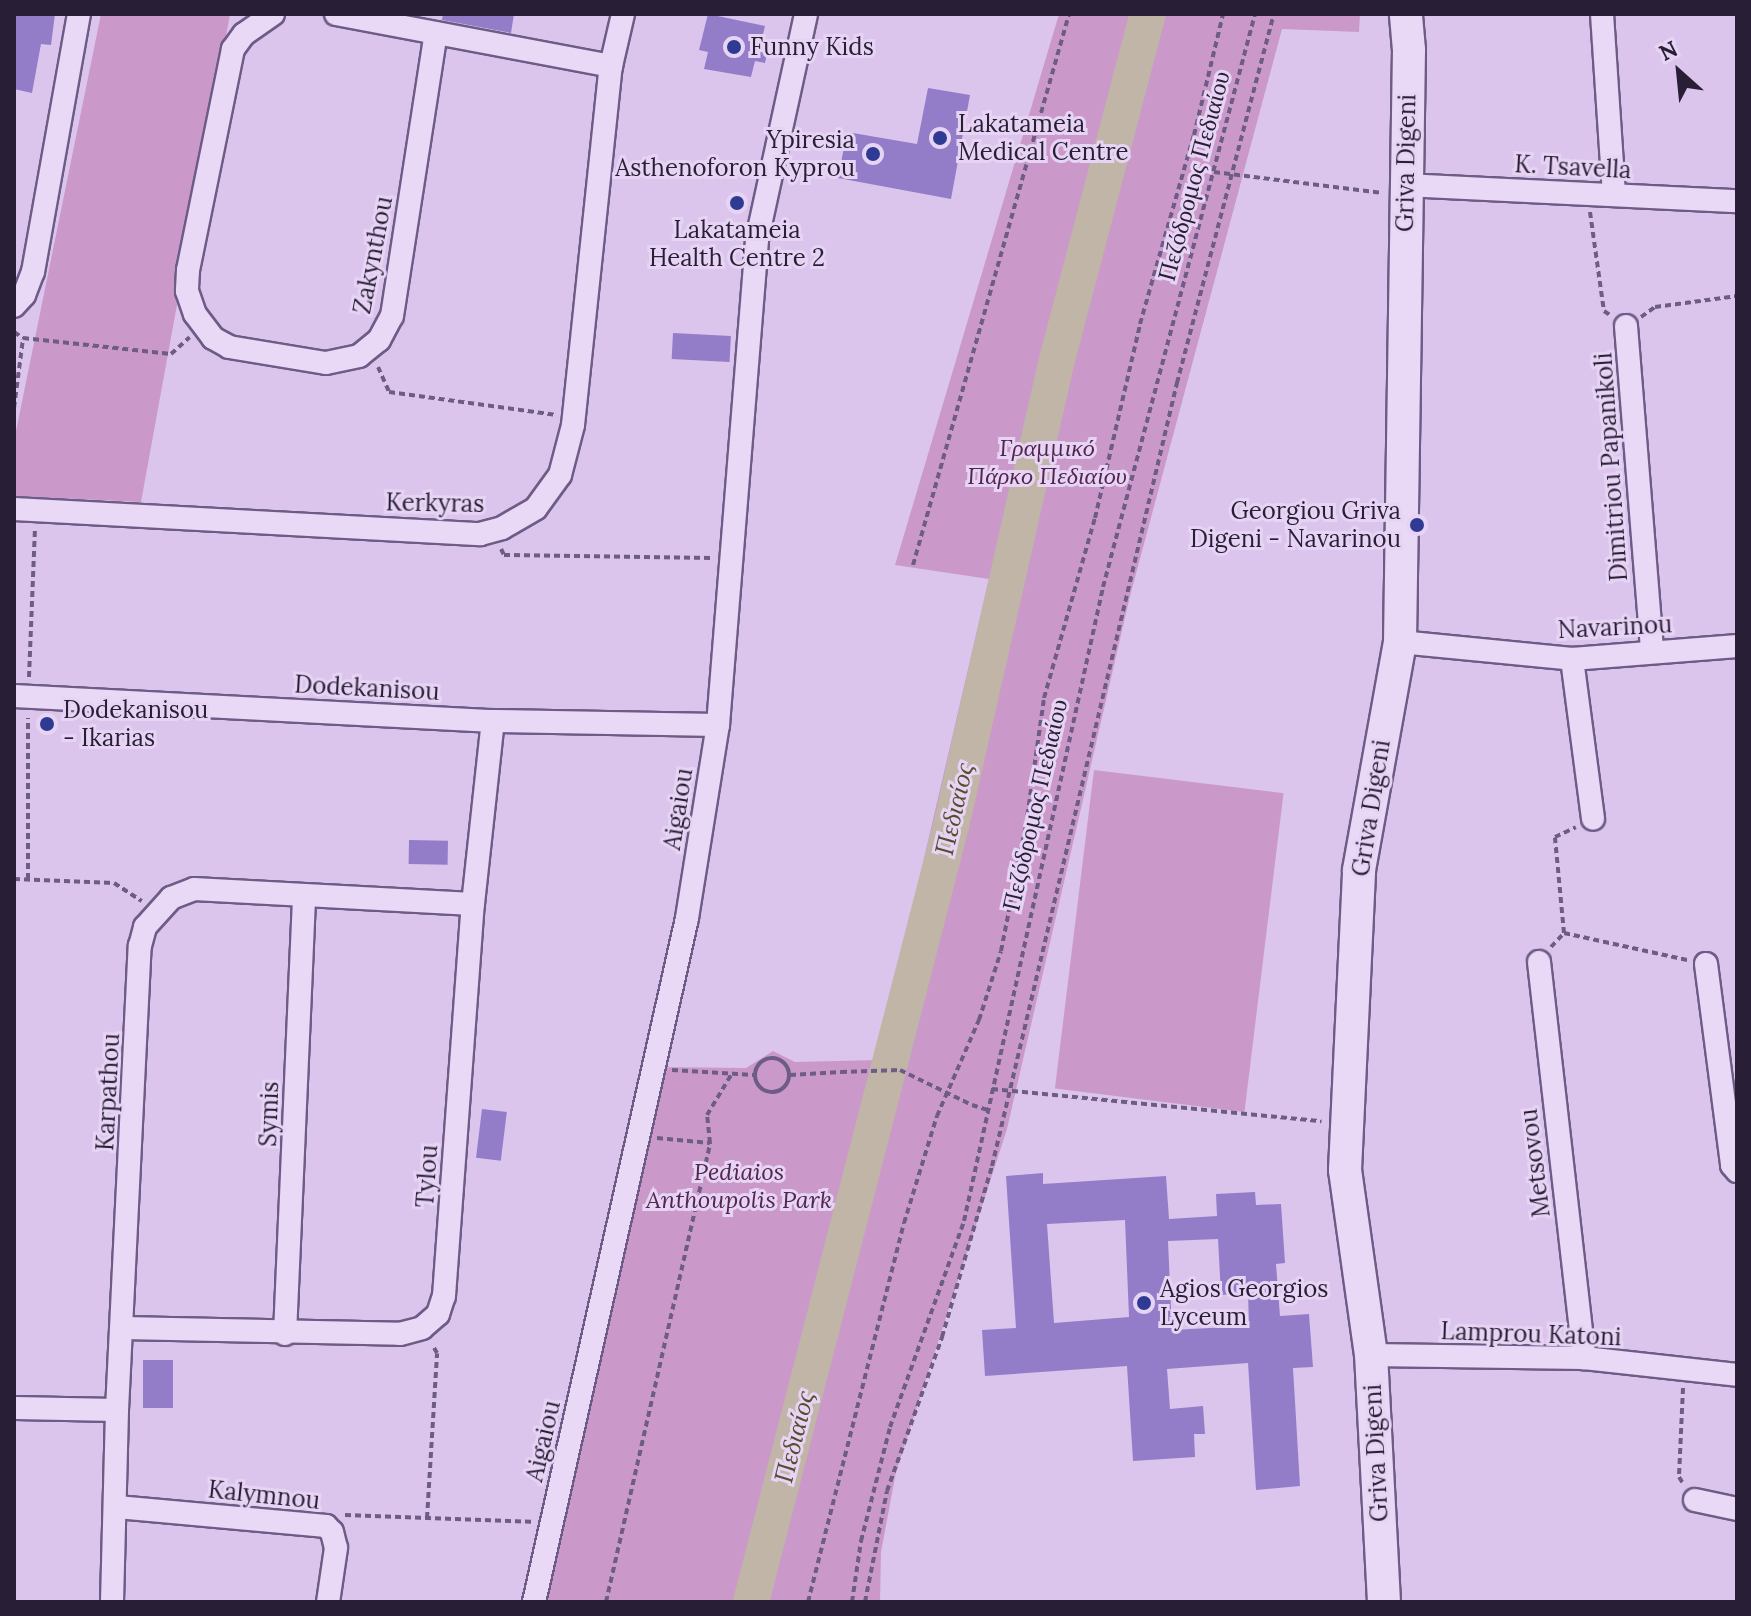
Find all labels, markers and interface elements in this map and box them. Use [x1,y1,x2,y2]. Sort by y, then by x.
north arrow [1639,32,1719,112]
place label: Funny Kids [750,33,874,61]
text: N [1654,34,1682,67]
marker: Funny Kids [725,38,743,56]
street label: Πεζόδρομος Πεδιαίου [1152,68,1236,284]
street label: Griva Digeni [1390,94,1422,232]
place label: Lakatameia Medical Centre [958,110,1128,166]
place label: Ypiresia Asthenoforon Kyprou [615,126,855,182]
marker: Lakatameia Medical Centre [929,127,951,149]
marker: Ypiresia Asthenoforon Kyprou [862,143,884,165]
street label: K. Tsavella [1514,150,1632,184]
street label: Zakynthou [348,194,398,316]
marker: Lakatameia Health Centre 2 [728,194,746,212]
place label: Lakatameia Health Centre 2 [649,216,825,272]
street label: Dimitriou Papanikoli [1589,352,1633,582]
park label: Γραμμικό Πάρκο Πεδιαίου [967,434,1127,490]
street label: Kerkyras [385,488,485,518]
place label: Georgiou Griva Digeni - Navarinou [1190,497,1401,553]
marker: Georgiou Griva Digeni - Navarinou [1408,516,1426,534]
street label: Navarinou [1557,610,1673,644]
street label: Dodekanisou [294,670,440,706]
place label: Dodekanisou - Ikarias [63,696,208,752]
street label: Πεζόδρομος Πεδιαίου [997,696,1073,914]
marker: Dodekanisou - Ikarias [38,715,56,733]
street label: Griva Digeni [1346,738,1396,878]
water label: Πεδιαίος [928,760,980,858]
street label: Aigaiou [657,766,699,852]
street label: Karpathou [91,1032,125,1152]
street label: Symis [253,1081,285,1147]
street label: Metsovou [1514,1107,1556,1219]
street label: Tylou [410,1144,444,1208]
park label: Pediaios Anthoupolis Park [646,1158,832,1214]
place label: Agios Georgios Lyceum [1160,1275,1328,1331]
marker: Agios Georgios Lyceum [1135,1294,1153,1312]
street label: Lamprou Katoni [1440,1316,1622,1352]
street label: Griva Digeni [1358,1383,1394,1523]
water label: Πεδιαίος [768,1388,820,1486]
street label: Aigaiou [520,1398,566,1484]
street label: Kalymnou [207,1475,321,1515]

